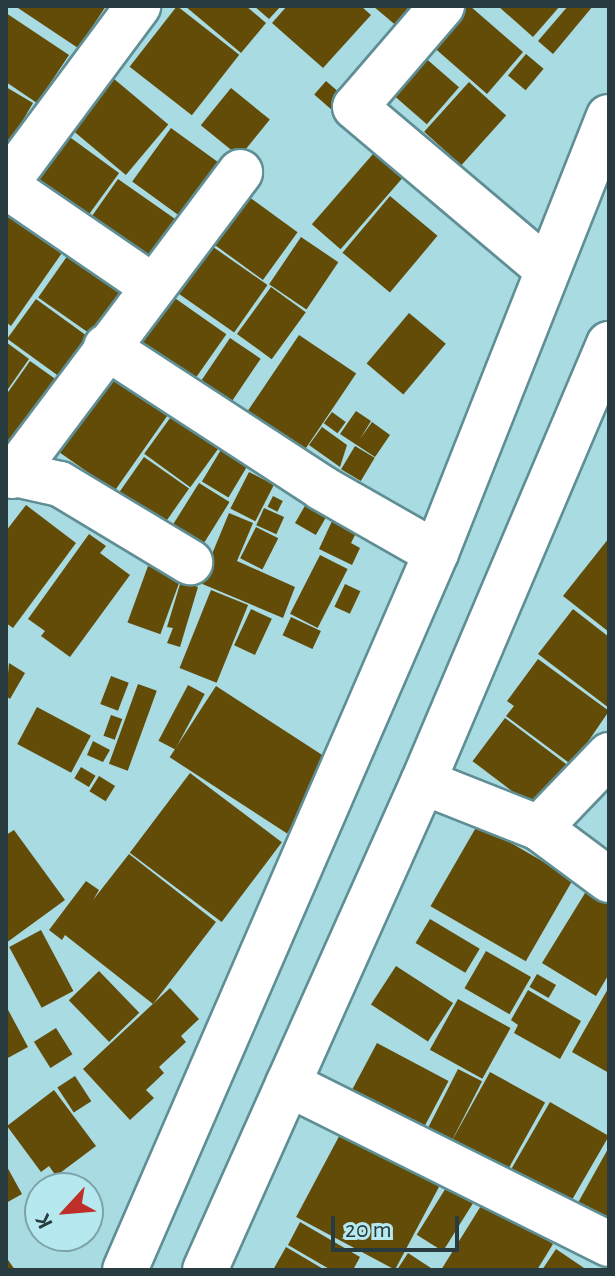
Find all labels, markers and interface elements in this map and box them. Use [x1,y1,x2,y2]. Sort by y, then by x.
north arrow [24,1172,104,1252]
scale bar [335,1200,463,1250]
text: K [32,1211,57,1232]
text: 20 m [345,1218,392,1242]

